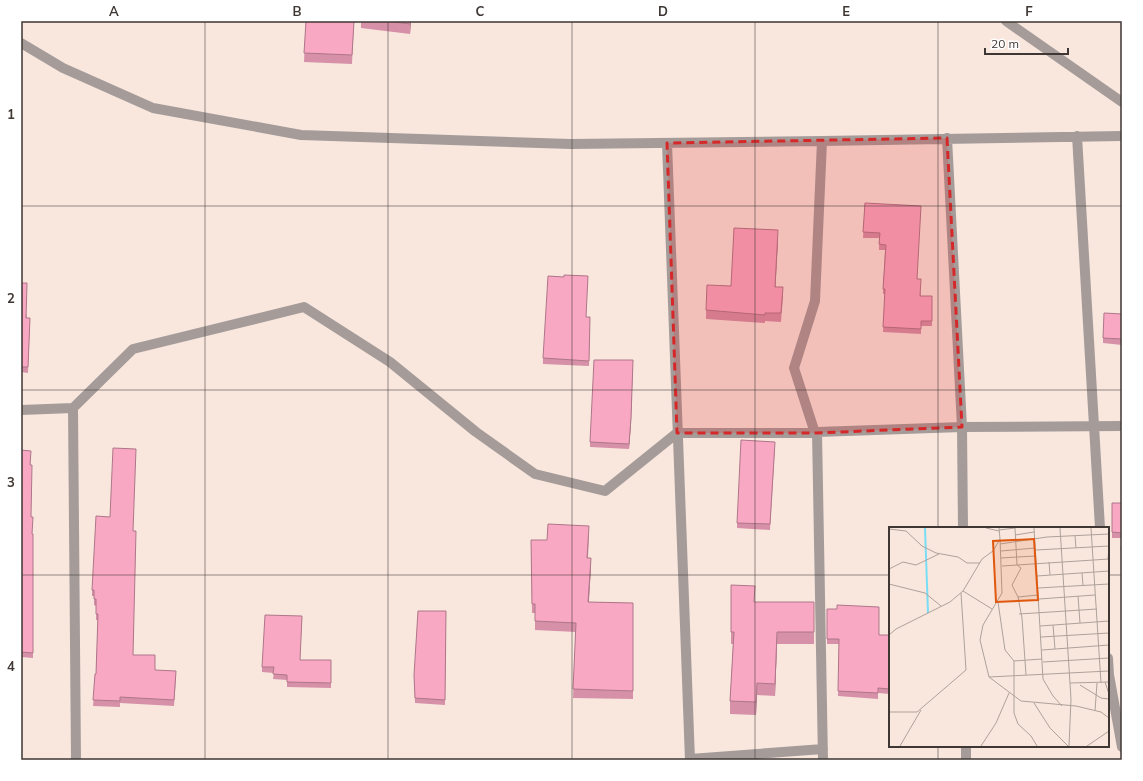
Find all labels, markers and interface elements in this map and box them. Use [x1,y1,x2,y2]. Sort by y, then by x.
text: A [109,3,119,19]
text: B [293,3,302,19]
text: C [476,3,485,19]
text: D [658,3,668,19]
text: E [842,3,850,19]
text: F [1025,3,1033,19]
scale bar [985,30,1068,56]
text: 20 m [991,36,1019,51]
text: 1 [7,106,15,122]
text: 2 [7,290,15,306]
text: 3 [7,474,15,490]
inset map [889,527,1109,747]
text: 4 [7,658,15,674]

